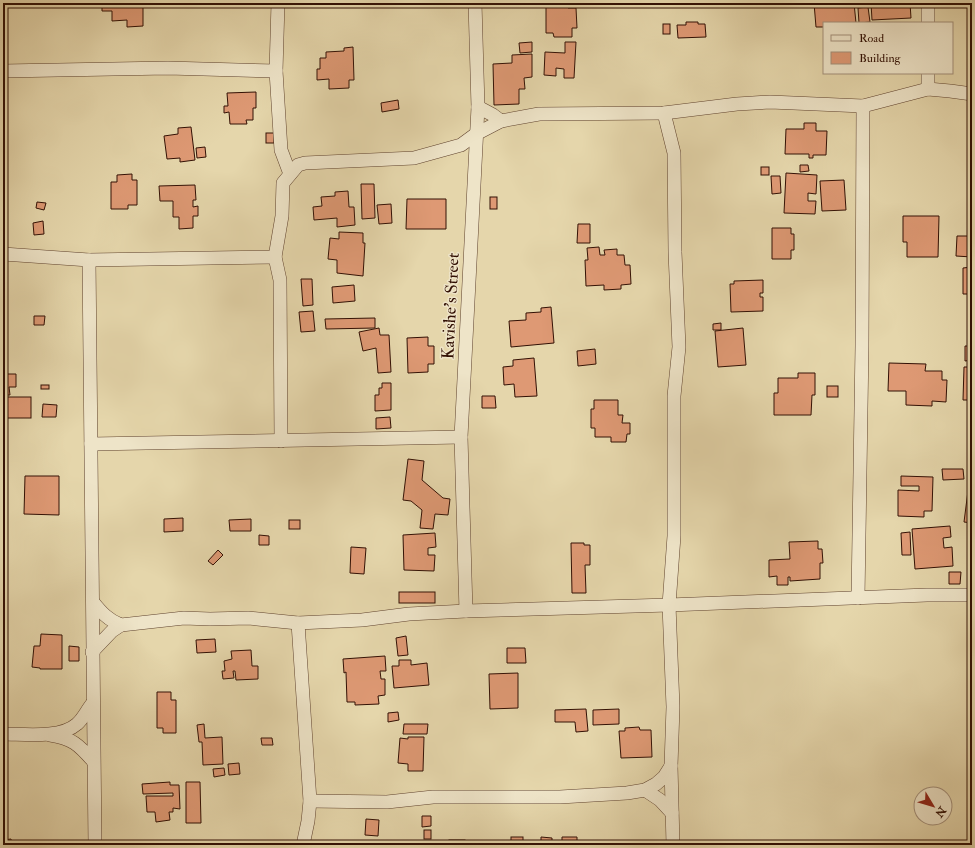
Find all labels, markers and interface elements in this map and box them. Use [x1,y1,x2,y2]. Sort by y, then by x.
legend [823,22,953,74]
text: Road [859,31,884,46]
text: Building [859,51,902,66]
street label: Kavishe’s Street [437,252,464,360]
north arrow [913,786,953,826]
text: N [932,803,949,821]

